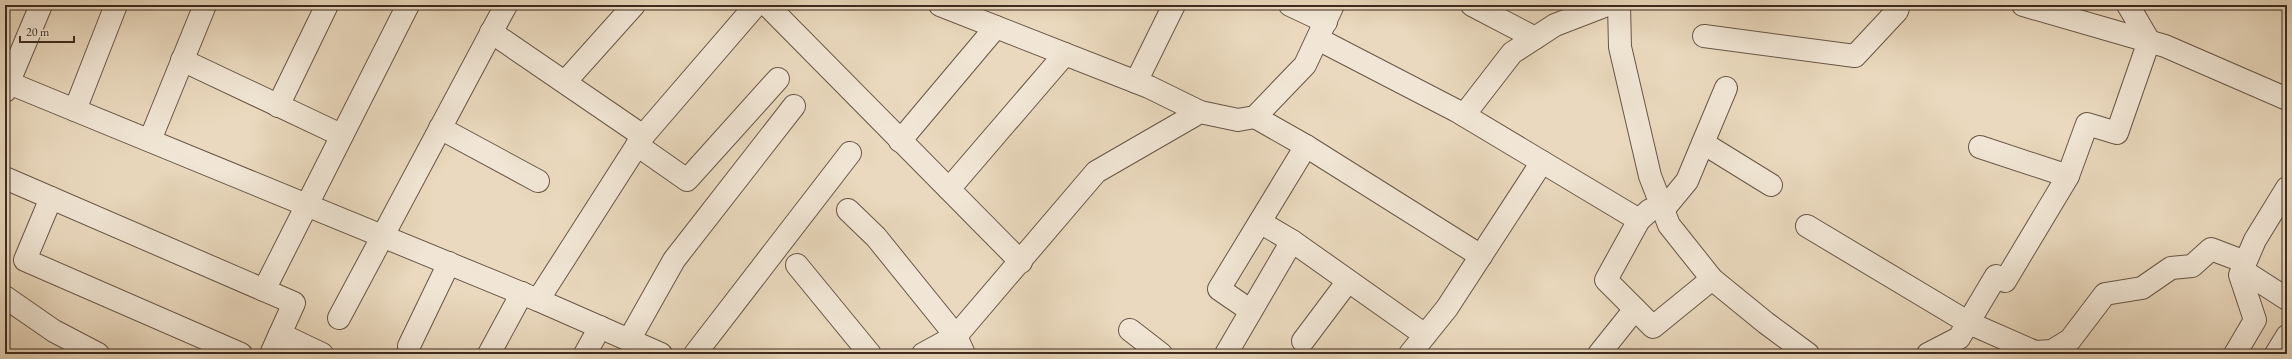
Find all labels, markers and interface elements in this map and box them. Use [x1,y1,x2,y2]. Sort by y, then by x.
scale bar [20,18,74,44]
text: 20 m [26,24,50,40]

